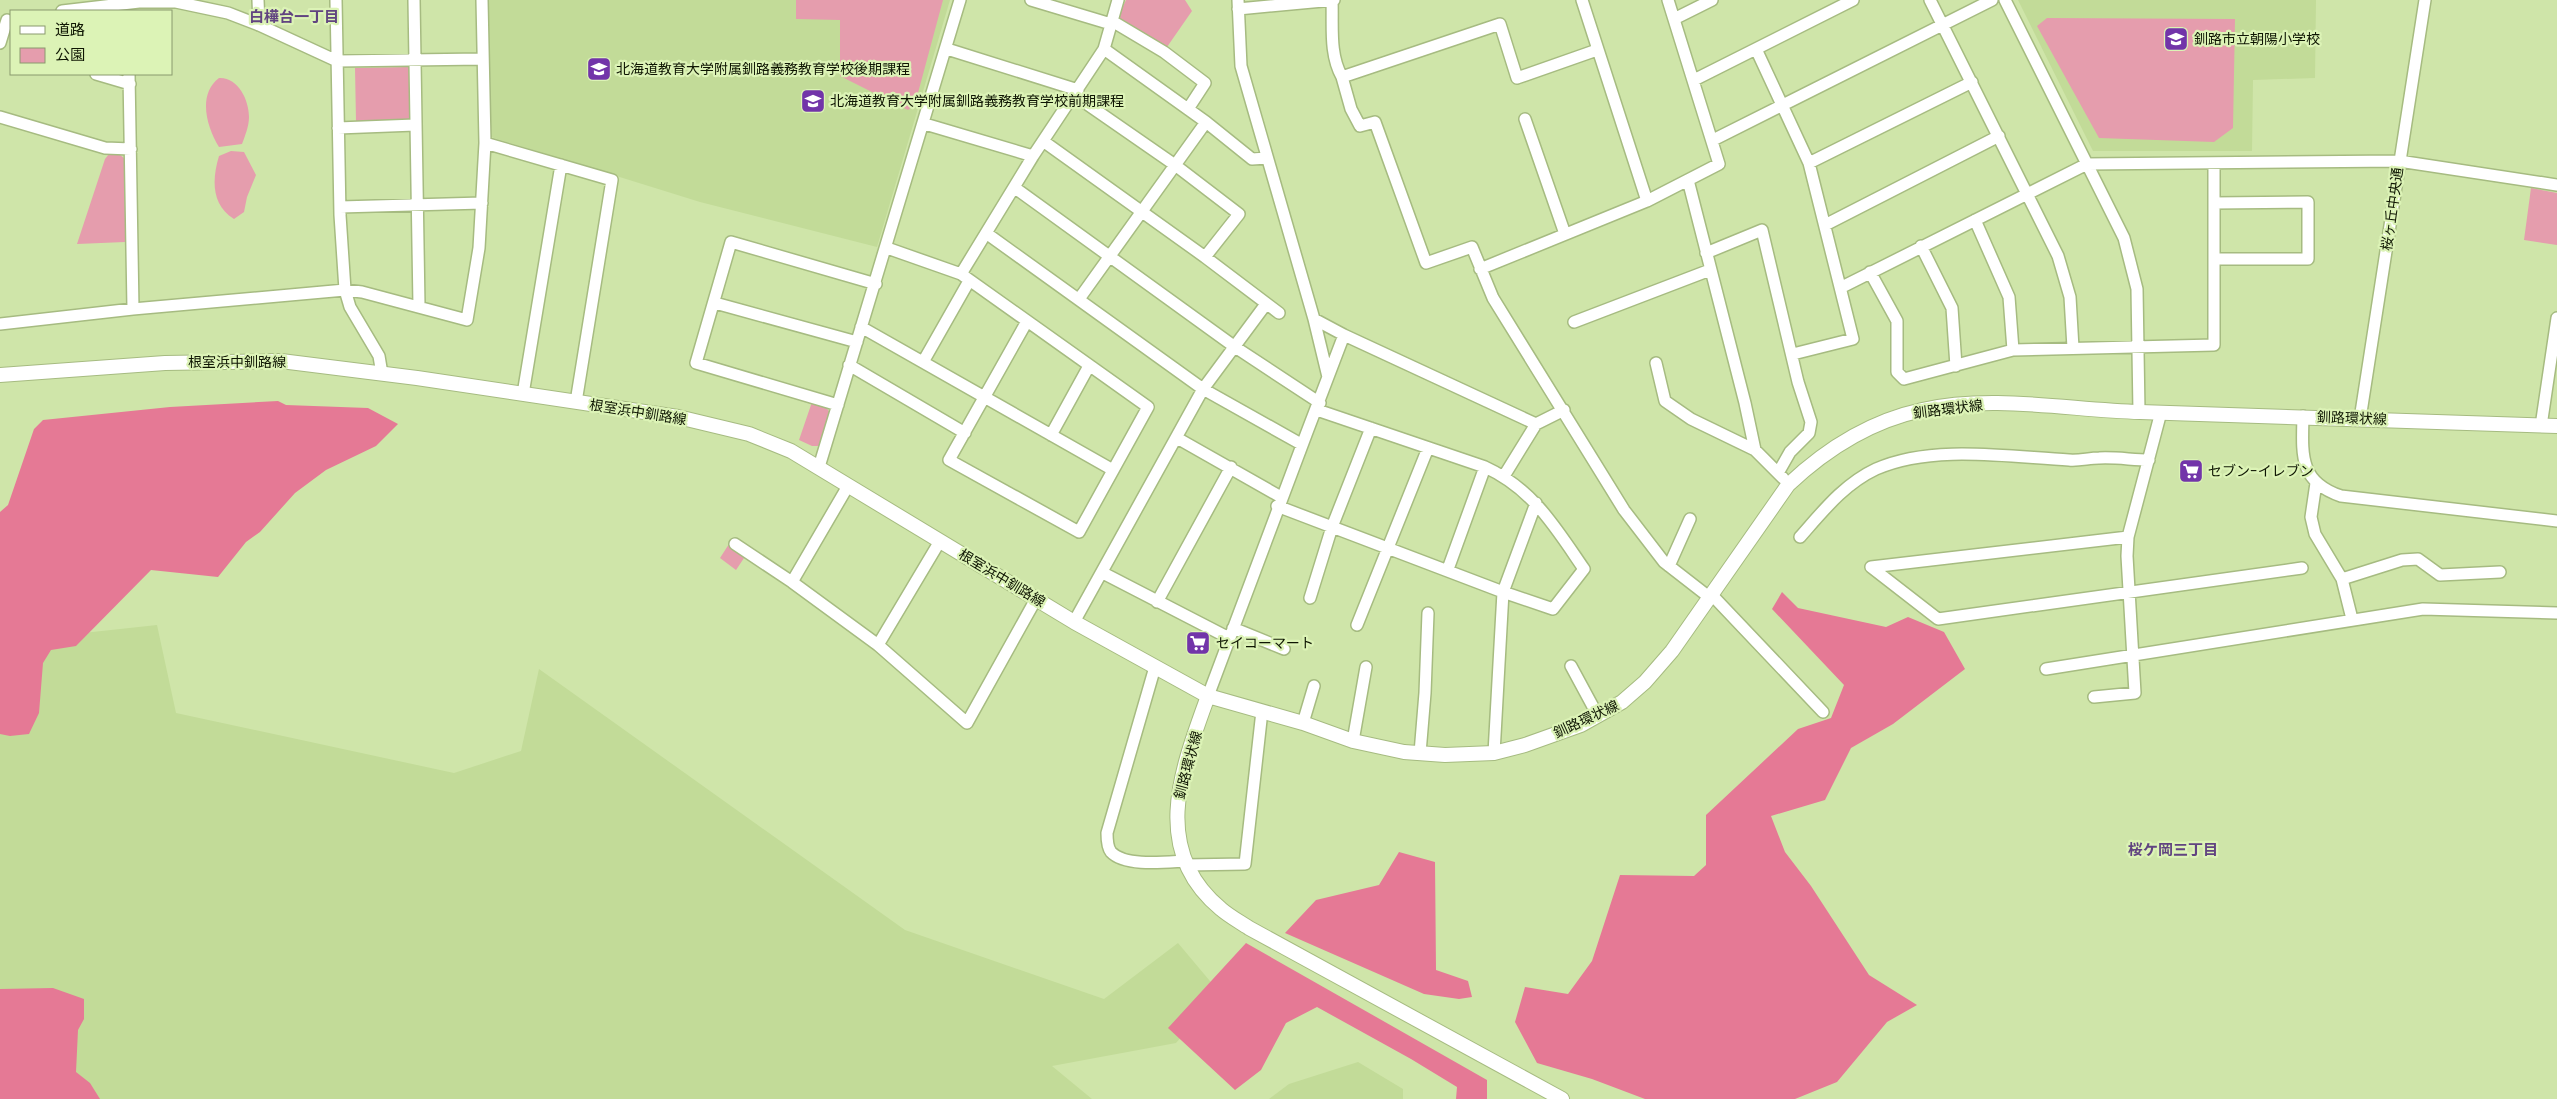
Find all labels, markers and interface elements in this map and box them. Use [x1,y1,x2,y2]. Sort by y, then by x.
district label: 白樺台一丁目 [249,6,339,27]
legend [10,10,172,75]
text: 道路 [55,19,85,40]
school or university icon: 釧路市立朝陽小学校 [2163,26,2189,52]
place label: 釧路市立朝陽小学校 [2194,29,2320,49]
text: 公園 [55,44,85,65]
school or university icon: 北海道教育大学附属釧路義務教育学校後期課程 [586,56,612,82]
place label: 北海道教育大学附属釧路義務教育学校後期課程 [616,59,910,79]
school or university icon: 北海道教育大学附属釧路義務教育学校前期課程 [800,88,826,114]
place label: 北海道教育大学附属釧路義務教育学校前期課程 [830,91,1124,111]
street label: 桜ヶ丘中央通 [2376,166,2408,252]
street label: 根室浜中釧路線 [188,352,286,372]
street label: 根室浜中釧路線 [588,394,688,430]
street label: 釧路環状線 [1912,395,1984,423]
street label: 釧路環状線 [2317,407,2387,429]
supermarket icon: セブン-イレブン [2178,458,2204,484]
place label: セブン-イレブン [2208,461,2314,481]
street label: 根室浜中釧路線 [955,544,1049,612]
supermarket icon: セイコーマート [1185,630,1211,656]
place label: セイコーマート [1216,633,1314,653]
street label: 釧路環状線 [1550,695,1622,743]
street label: 釧路環状線 [1169,729,1207,801]
district label: 桜ケ岡三丁目 [2128,839,2218,860]

